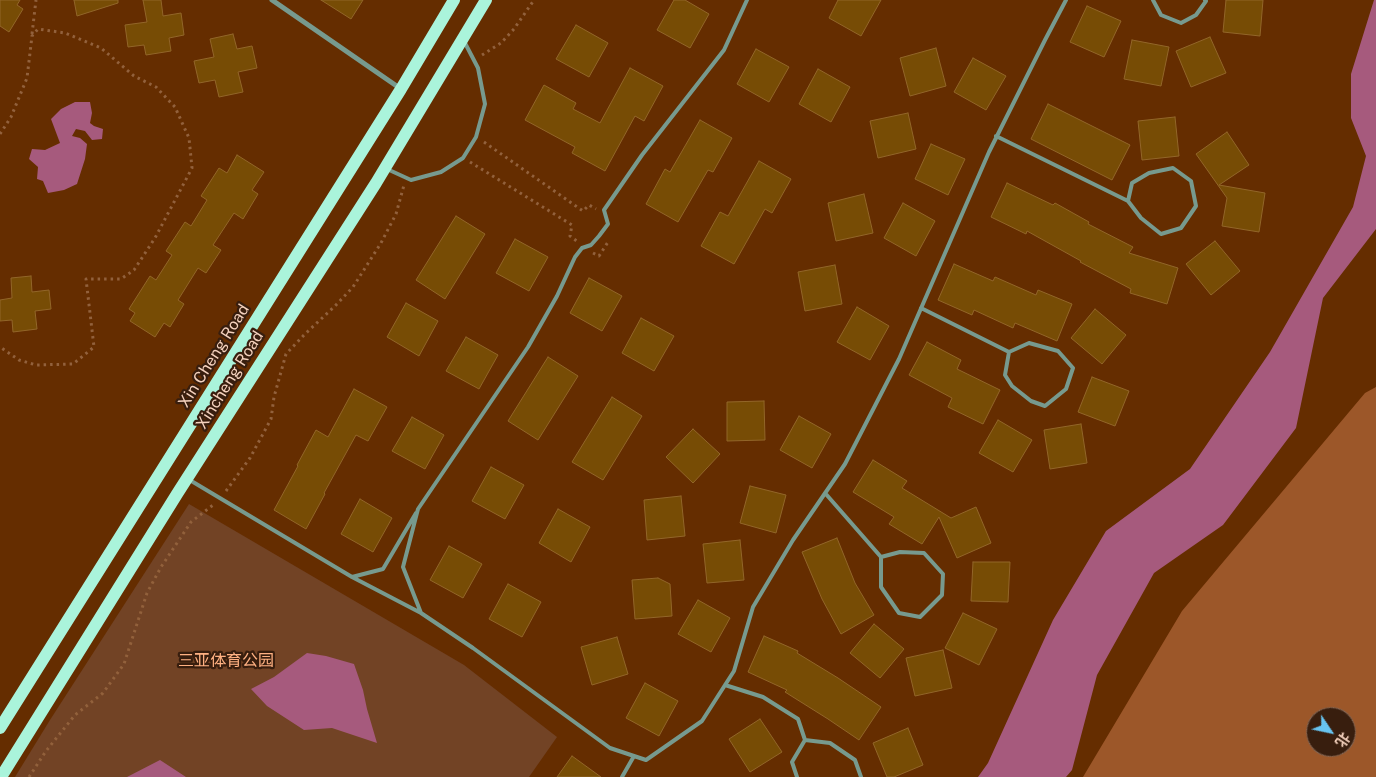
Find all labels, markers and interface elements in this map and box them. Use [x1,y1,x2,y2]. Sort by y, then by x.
street label: Xin Cheng Road [174,301,254,411]
street label: Xincheng Road [192,327,268,433]
park label: 三亚体育公园 [178,651,274,671]
north arrow [1306,707,1356,757]
text: 北 [1332,730,1353,750]

